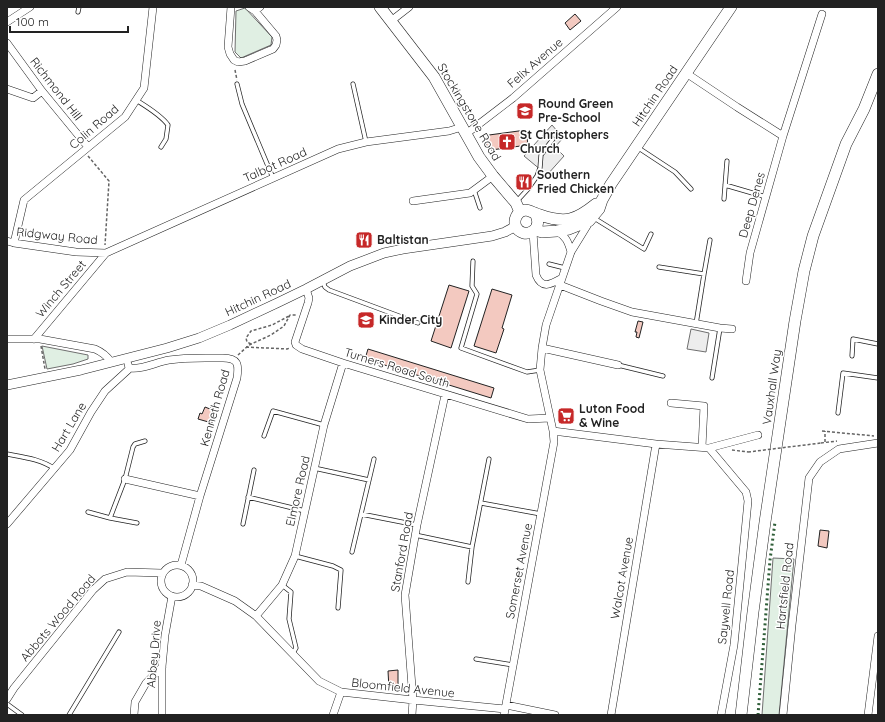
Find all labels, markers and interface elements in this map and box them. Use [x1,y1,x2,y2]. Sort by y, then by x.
scale bar [10,8,128,34]
text: 100 m [16,14,49,29]
street label: Felix Avenue [504,34,566,91]
street label: Richmond Hill [27,54,86,123]
street label: Stockingstone Road [434,60,504,163]
street label: Hitchin Road [629,62,681,129]
place label: Round Green Pre-School [538,96,613,125]
street label: Colin Road [66,101,121,152]
school or university icon: Round Green Pre-School [515,101,535,121]
place label: St Christophers Church [520,127,609,156]
church icon: St Christophers Church [497,132,517,152]
street label: Talbot Road [241,144,309,185]
place label: Southern Fried Chicken [537,167,614,196]
street label: Deep Denes [735,170,768,239]
restaurant icon: Southern Fried Chicken [514,172,534,192]
street label: Ridgway Road [16,224,98,247]
restaurant icon: Baltistan [354,230,374,250]
place label: Baltistan [377,232,429,247]
street label: Winch Street [32,257,89,320]
street label: Hitchin Road [223,276,293,319]
school or university icon: Kinder City [356,310,376,330]
place label: Kinder City [379,312,442,327]
street label: Turners Road South [343,344,452,391]
street label: Vauxhall Way [759,348,784,426]
street label: Kenneth Road [196,368,233,448]
street label: Hart Lane [48,399,89,454]
place label: Luton Food & Wine [579,401,645,430]
supermarket icon: Luton Food & Wine [556,406,576,426]
street label: Elmore Road [282,454,313,528]
street label: Stanford Road [387,511,416,593]
street label: Somerset Avenue [502,522,535,620]
street label: Walcot Avenue [607,535,636,620]
street label: Hartsfield Road [772,542,797,630]
street label: Saywell Road [714,569,737,645]
street label: Abbots Wood Road [17,571,98,664]
street label: Abbey Drive [143,619,164,688]
street label: Bloomfield Avenue [351,675,456,700]

